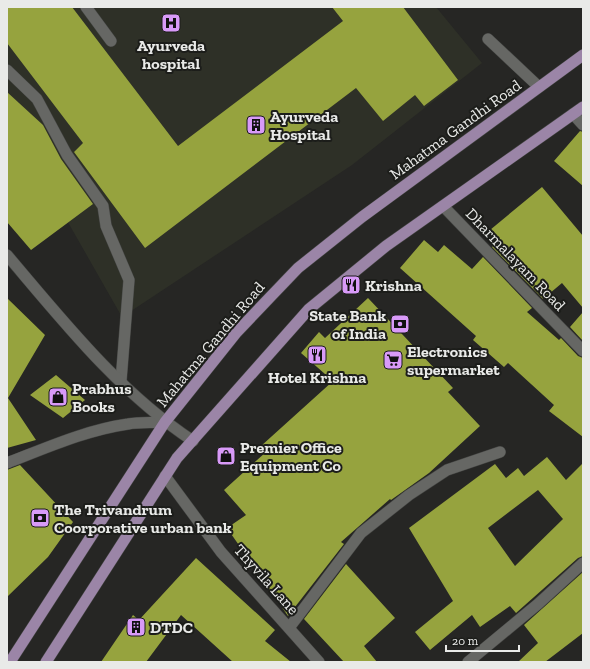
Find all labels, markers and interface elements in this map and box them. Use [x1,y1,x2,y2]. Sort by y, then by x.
hospital icon: Ayurveda hospital [160,12,182,34]
place label: Ayurveda hospital [137,36,205,73]
street label: Mahatma Gandhi Road [386,75,525,183]
place label: Ayurveda Hospital [270,107,338,144]
building icon: Ayurveda Hospital [245,114,267,136]
street label: Dharmalayam Road [462,204,570,315]
restaurant icon: Krishna [340,274,362,296]
place label: Krishna [365,276,422,295]
street label: Mahatma Gandhi Road [152,278,268,411]
place label: State Bank of India [309,306,386,343]
bank icon: State Bank of India [389,313,411,335]
place label: Electronics supermarket [407,342,500,379]
restaurant icon: Hotel Krishna [306,344,328,366]
supermarket icon: Electronics supermarket [382,349,404,371]
place label: Hotel Krishna [268,368,366,387]
place label: Prabhus Books [72,379,132,416]
shop icon: Prabhus Books [47,386,69,408]
place label: Premier Office Equipment Co [240,438,342,475]
shop icon: Premier Office Equipment Co [215,445,237,467]
place label: The Trivandrum Coorporative urban bank [54,500,232,537]
bank icon: The Trivandrum Coorporative urban bank [29,507,51,529]
street label: Thyvila Lane [230,540,303,618]
building icon: DTDC [125,616,147,638]
place label: DTDC [150,618,193,637]
scale bar [446,627,519,653]
text: 20 m [452,634,479,648]

